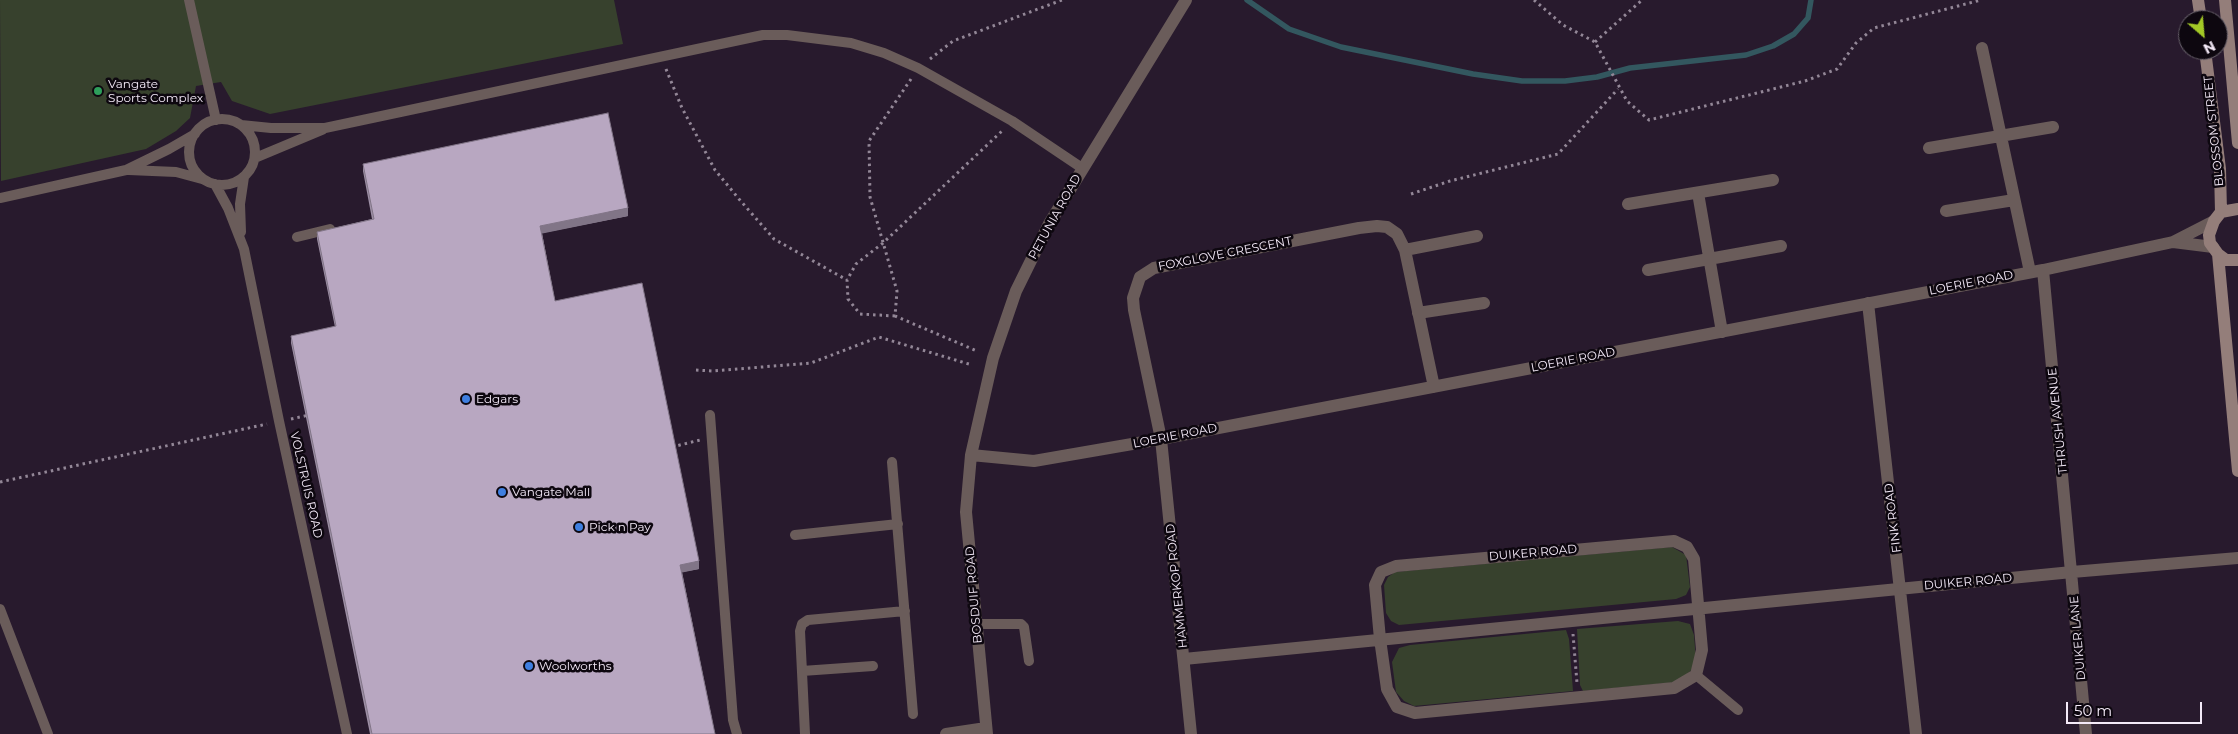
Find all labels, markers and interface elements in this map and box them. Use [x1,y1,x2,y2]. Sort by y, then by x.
north arrow [2178,10,2228,60]
text: N [2200,37,2218,58]
street label: BLOSSOM STREET [2201,75,2227,187]
place label: Vangate Sports Complex [108,77,203,105]
marker: Vangate Sports Complex [92,85,104,97]
street label: PETUNIA ROAD [1026,172,1084,262]
street label: FOXGLOVE CRESCENT [1157,234,1293,274]
street label: LOERIE ROAD [1928,268,2014,298]
street label: LOERIE ROAD [1530,345,1616,375]
street label: THRUSH AVENUE [2045,367,2071,475]
place label: Edgars [476,392,518,406]
marker: Edgars [460,393,472,405]
street label: LOERIE ROAD [1132,421,1218,451]
street label: VOLSTRUIS ROAD [287,430,325,540]
street label: FINK ROAD [1882,482,1904,554]
place label: Vangate Mall [512,485,590,499]
marker: Vangate Mall [496,486,508,498]
place label: Pick n Pay [589,520,651,534]
marker: Pick n Pay [573,521,585,533]
street label: HAMMERKOP ROAD [1163,523,1191,649]
street label: DUIKER ROAD [1488,542,1578,564]
street label: BOSDUIF ROAD [963,546,985,644]
street label: DUIKER ROAD [1923,571,2013,593]
street label: DUIKER LANE [2067,595,2089,681]
place label: Woolworths [539,659,612,673]
marker: Woolworths [523,660,535,672]
scale bar [2068,692,2204,724]
text: 50 m [2074,701,2112,720]

